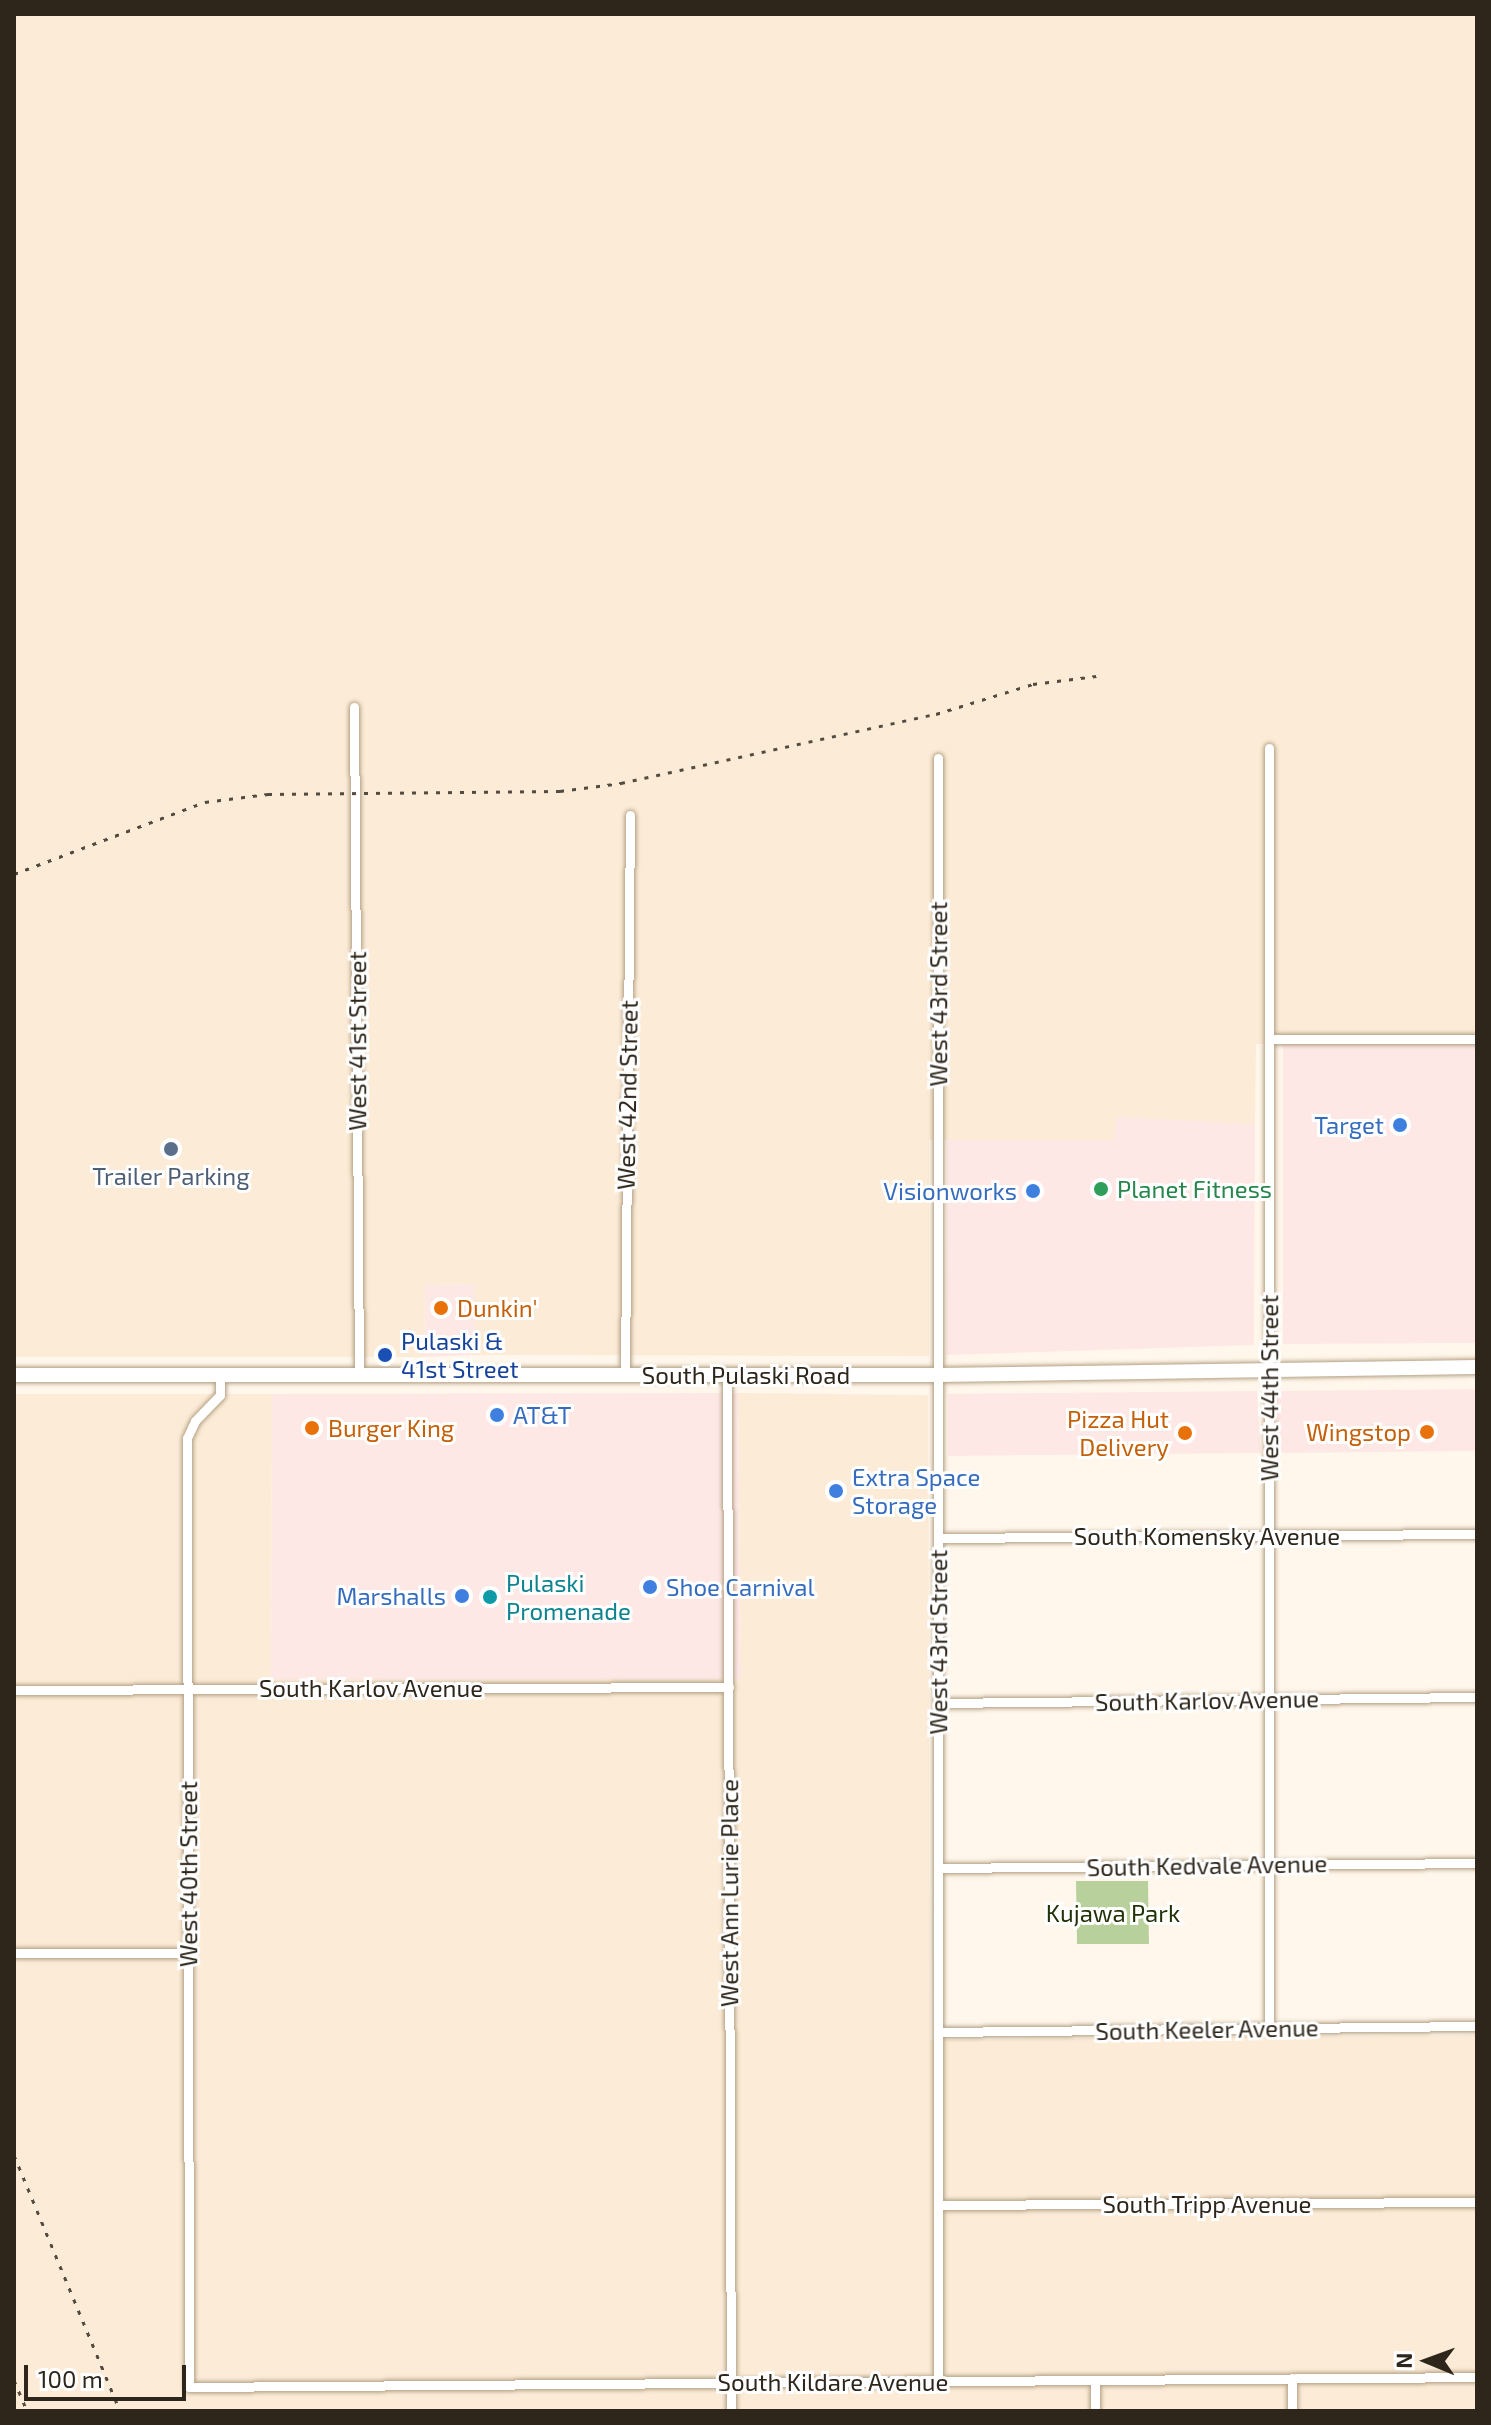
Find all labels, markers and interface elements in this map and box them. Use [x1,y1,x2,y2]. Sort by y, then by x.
street label: West 43rd Street [924,901,952,1087]
street label: West 41st Street [343,951,371,1131]
street label: West 42nd Street [611,1000,643,1190]
place label: Target [1314,1111,1384,1139]
marker: Target [1391,1116,1409,1134]
marker: Trailer Parking [162,1140,180,1158]
place label: Trailer Parking [92,1162,250,1190]
place label: Planet Fitness [1117,1175,1272,1203]
place label: Visionworks [883,1177,1017,1205]
marker: Planet Fitness [1092,1180,1110,1198]
marker: Visionworks [1024,1182,1042,1200]
place label: Dunkin' [457,1294,537,1322]
street label: West 44th Street [1255,1295,1283,1481]
marker: Dunkin' [432,1299,450,1317]
place label: Pulaski & 41st Street [401,1327,519,1383]
marker: Pulaski & 41st Street [376,1346,394,1364]
street label: South Pulaski Road [642,1361,850,1389]
place label: AT&T [513,1401,571,1429]
place label: Pizza Hut Delivery [1067,1405,1169,1461]
marker: AT&T [488,1406,506,1424]
place label: Burger King [328,1414,455,1442]
place label: Wingstop [1306,1418,1411,1446]
marker: Burger King [303,1419,321,1437]
marker: Wingstop [1418,1423,1436,1441]
marker: Pizza Hut Delivery [1176,1424,1194,1442]
place label: Extra Space Storage [852,1463,980,1519]
marker: Extra Space Storage [827,1482,845,1500]
street label: South Komensky Avenue [1073,1522,1341,1550]
street label: West 43rd Street [924,1549,952,1735]
place label: Pulaski Promenade [506,1569,631,1625]
place label: Shoe Carnival [666,1573,815,1601]
marker: Shoe Carnival [641,1578,659,1596]
place label: Marshalls [336,1582,446,1610]
marker: Marshalls [453,1587,471,1605]
marker: Pulaski Promenade [481,1588,499,1606]
street label: South Karlov Avenue [258,1674,484,1702]
street label: South Karlov Avenue [1094,1684,1320,1716]
street label: West Ann Lurie Place [715,1779,743,2007]
street label: West 40th Street [174,1781,202,1967]
street label: South Kedvale Avenue [1086,1848,1328,1882]
park label: Kujawa Park [1046,1899,1180,1927]
street label: South Keeler Avenue [1095,2013,1319,2045]
street label: South Tripp Avenue [1102,2190,1312,2218]
north arrow [1387,2321,1467,2401]
scale bar [28,2349,190,2399]
text: N [1390,2352,1416,2369]
text: 100 m [38,2364,103,2393]
street label: South Kildare Avenue [717,2368,949,2396]

